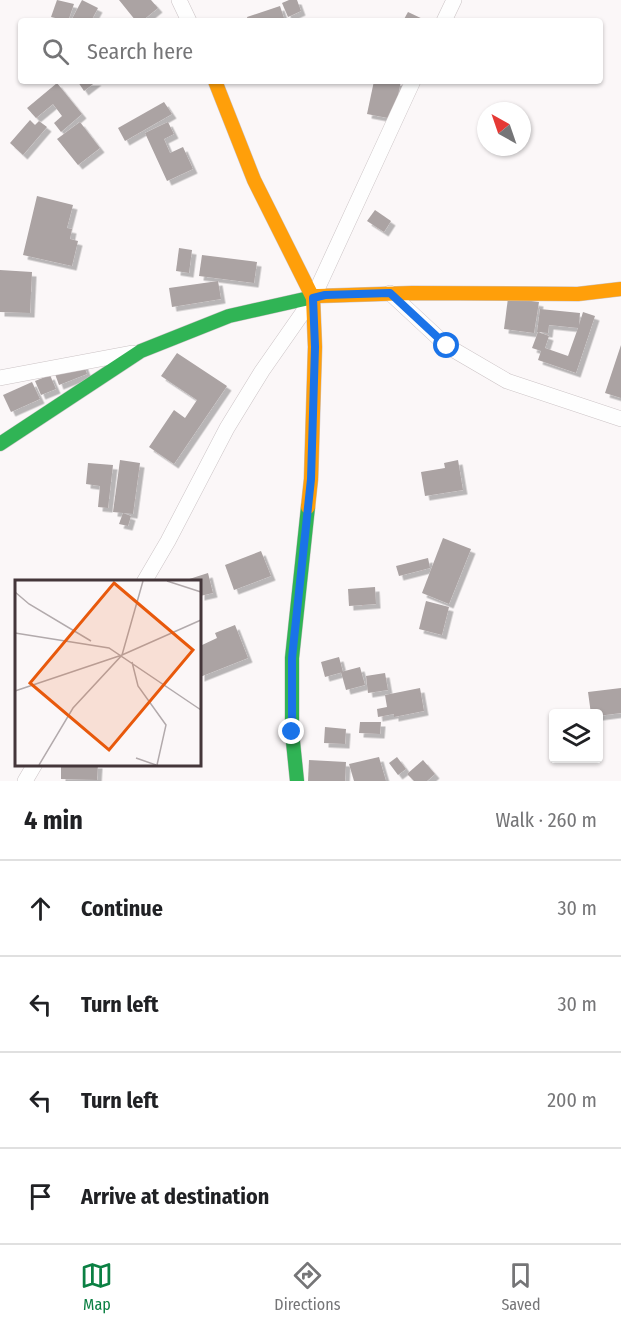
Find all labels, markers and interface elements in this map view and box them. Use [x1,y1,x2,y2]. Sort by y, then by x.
search box [18,18,603,84]
icon: search [39,35,72,68]
text: Search here [87,38,193,65]
north arrow [477,102,531,156]
route start [433,332,459,358]
inset map [15,580,201,766]
map controls [549,709,603,763]
button: layers [549,709,603,763]
route end [278,718,304,744]
text: 4 min [24,805,83,836]
text: Walk · 260 m [496,808,597,832]
icon: ahead [24,892,57,925]
text: Continue [81,895,163,922]
text: 30 m [557,896,597,920]
icon: left [24,988,57,1021]
text: Turn left [81,991,159,1018]
text: 30 m [557,992,597,1016]
icon: left [24,1084,57,1117]
text: Turn left [81,1087,159,1114]
text: 200 m [547,1088,597,1112]
icon: arrive [24,1180,57,1213]
text: Arrive at destination [81,1183,269,1210]
tab: Map [80,1259,113,1314]
tab: Directions [274,1259,341,1314]
tab: Saved [501,1259,541,1314]

